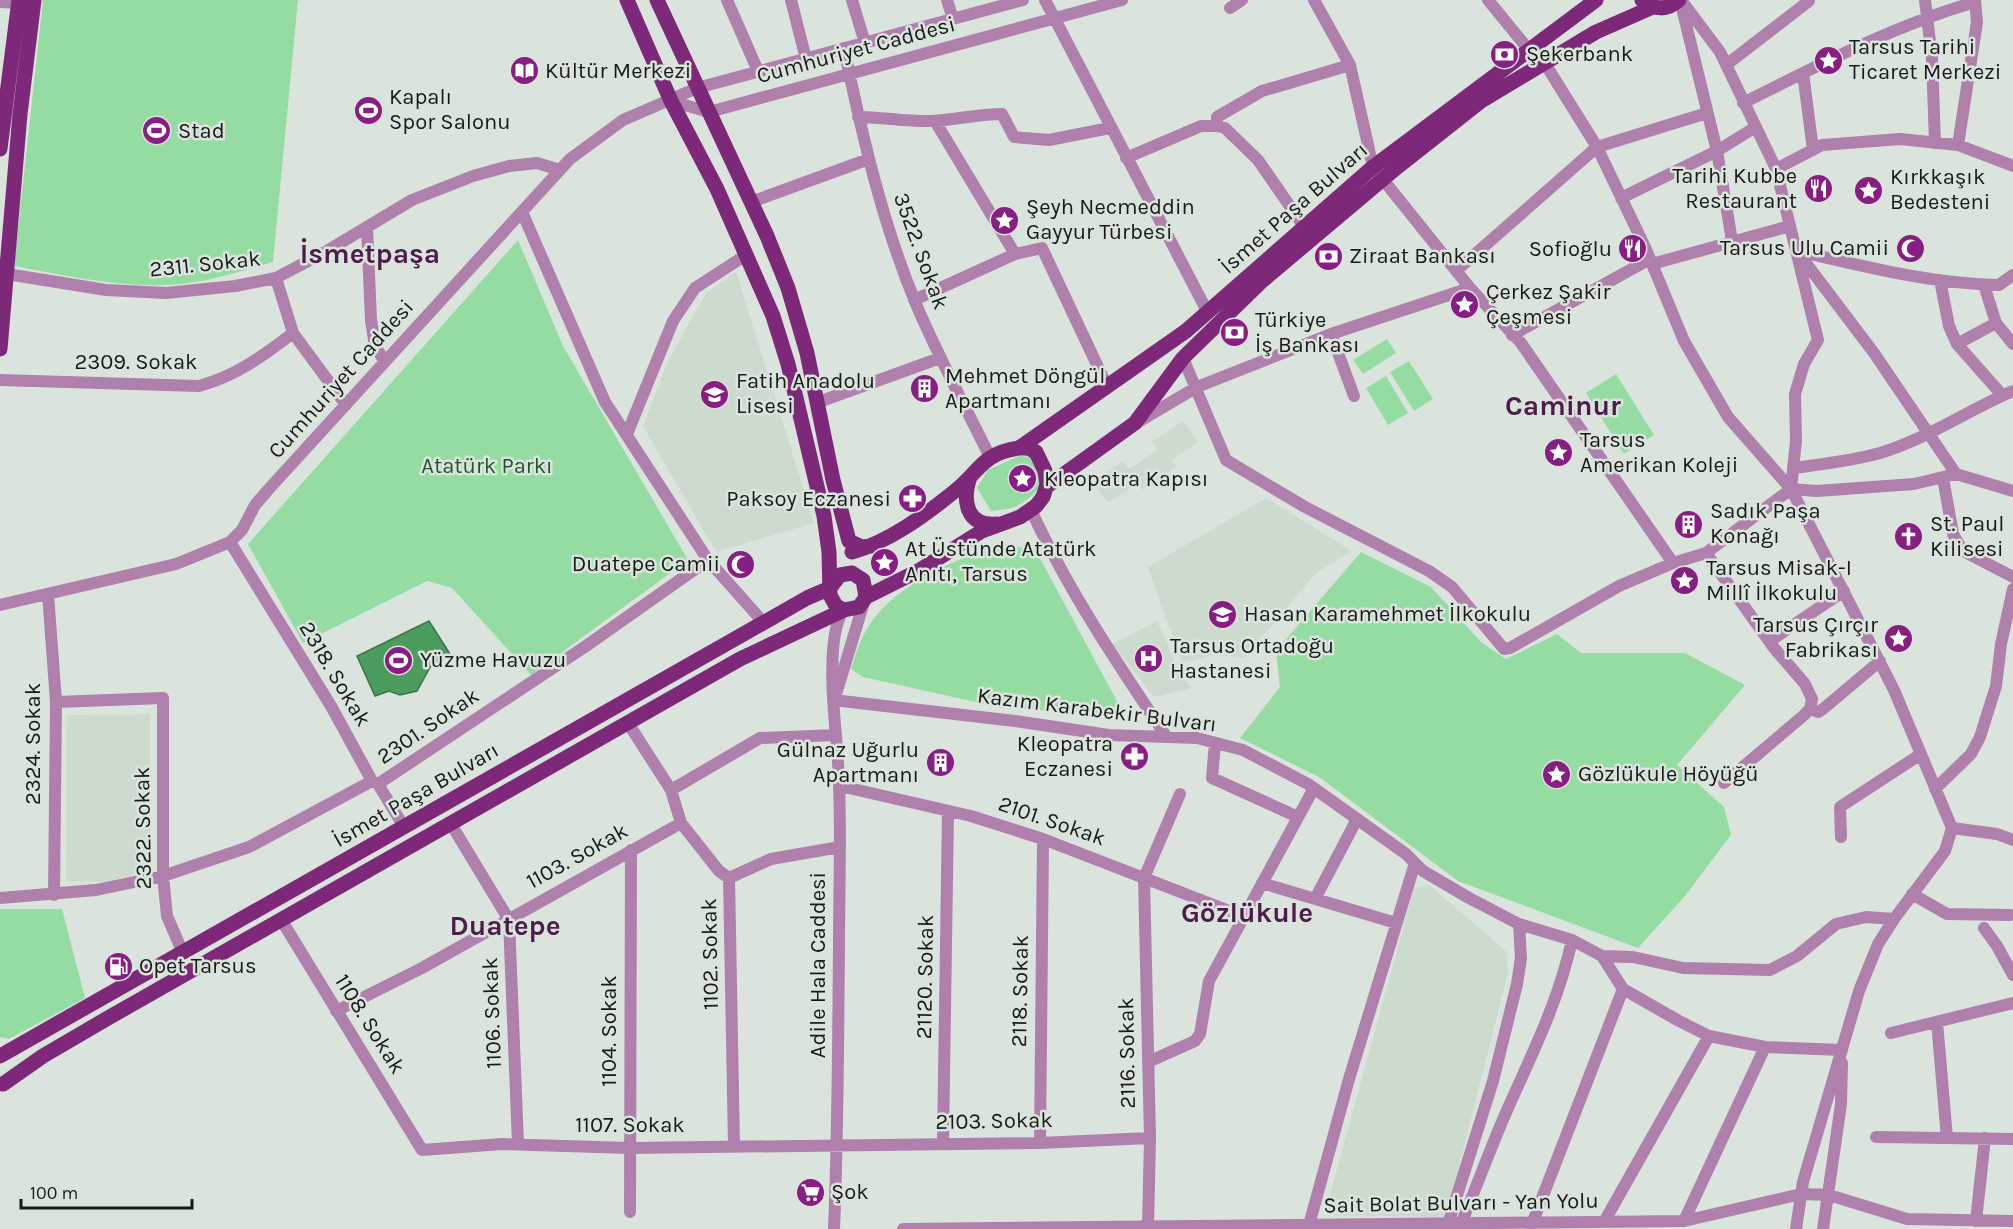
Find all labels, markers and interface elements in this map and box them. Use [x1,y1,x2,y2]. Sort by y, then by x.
street label: Cumhuriyet Caddesi [754,11,958,89]
place label: Tarsus Tarihi Ticaret Merkezi [1849,34,2001,85]
bank icon: Şekerbank [1489,38,1521,70]
place label: Şekerbank [1526,41,1633,67]
place icon: Tarsus Tarihi Ticaret Merkezi [1812,44,1844,76]
library icon: Kültür Merkezi [508,55,540,87]
place label: Kültür Merkezi [545,58,691,84]
place label: Kapalı Spor Salonu [389,84,511,135]
sports icon: Kapalı Spor Salonu [352,94,384,126]
sports icon: Stad [141,115,173,147]
place label: Stad [178,118,225,144]
street label: İsmet Paşa Bulvarı [1215,137,1373,279]
place label: Tarihi Kubbe Restaurant [1672,163,1797,214]
place label: Kırkkaşık Bedesteni [1890,164,1990,215]
restaurant icon: Tarihi Kubbe Restaurant [1802,173,1834,205]
place icon: Kırkkaşık Bedesteni [1853,174,1885,206]
street label: 3522. Sokak [888,189,954,313]
place label: Şeyh Necmeddin Gayyur Türbesi [1026,194,1195,245]
place icon: Şeyh Necmeddin Gayyur Türbesi [989,204,1021,236]
mosque icon: Tarsus Ulu Camii [1894,232,1926,264]
restaurant icon: Sofioğlu [1617,233,1649,265]
place label: Tarsus Ulu Camii [1720,235,1889,261]
place label: Sofioğlu [1529,236,1612,262]
district label: İsmetpaşa [300,237,440,270]
bank icon: Ziraat Bankası [1312,240,1344,272]
place label: Ziraat Bankası [1349,243,1496,269]
street label: 2311. Sokak [148,245,262,283]
place label: Çerkez Şakir Çeşmesi [1486,279,1610,330]
place icon: Çerkez Şakir Çeşmesi [1449,289,1481,321]
street label: Cumhuriyet Caddesi [263,294,419,464]
place label: Türkiye İş Bankası [1255,307,1360,358]
bank icon: Türkiye İş Bankası [1218,317,1250,349]
street label: 2309. Sokak [75,349,197,375]
place label: Mehmet Döngül Apartmanı [945,363,1105,414]
place label: Fatih Anadolu Lisesi [736,368,875,419]
building icon: Mehmet Döngül Apartmanı [908,373,940,405]
school or university icon: Fatih Anadolu Lisesi [699,378,731,410]
district label: Caminur [1505,389,1621,422]
place label: Tarsus Amerikan Koleji [1580,427,1738,478]
place icon: Tarsus Amerikan Koleji [1543,437,1575,469]
park label: Atatürk Parkı [421,453,553,479]
place icon: Kleopatra Kapısı [1007,463,1039,495]
place label: Kleopatra Kapısı [1044,466,1208,492]
pharmacy icon: Paksoy Eczanesi [896,483,928,515]
place label: Paksoy Eczanesi [726,486,891,512]
place label: Sadık Paşa Konağı [1710,498,1821,549]
building icon: Sadık Paşa Konağı [1673,508,1705,540]
place label: St. Paul Kilisesi [1930,511,2005,562]
church icon: St. Paul Kilisesi [1893,521,1925,553]
place label: At Üstünde Atatürk Anıtı, Tarsus [905,536,1096,587]
place icon: At Üstünde Atatürk Anıtı, Tarsus [868,546,900,578]
mosque icon: Duatepe Camii [725,548,757,580]
place label: Duatepe Camii [572,551,720,577]
place label: Tarsus Misak-I Millî İlkokulu [1706,555,1852,606]
place icon: Tarsus Misak-I Millî İlkokulu [1669,565,1701,597]
school or university icon: Hasan Karamehmet İlkokulu [1207,598,1239,630]
place label: Hasan Karamehmet İlkokulu [1244,601,1531,627]
place label: Tarsus Çırçır Fabrikası [1753,612,1878,663]
street label: 2318. Sokak [293,617,377,731]
place icon: Tarsus Çırçır Fabrikası [1883,622,1915,654]
place label: Tarsus Ortadoğu Hastanesi [1170,633,1334,684]
hospital icon: Tarsus Ortadoğu Hastanesi [1133,643,1165,675]
sports icon: Yüzme Havuzu [383,644,415,676]
place label: Yüzme Havuzu [420,647,566,673]
street label: 2301. Sokak [372,682,484,770]
street label: Kazım Karabekir Bulvarı [976,682,1218,738]
street label: 2324. Sokak [20,683,46,805]
place label: Kleopatra Eczanesi [1017,731,1113,782]
street label: İsmet Paşa Bulvarı [328,737,504,853]
place label: Gülnaz Uğurlu Apartmanı [777,737,919,788]
pharmacy icon: Kleopatra Eczanesi [1118,741,1150,773]
building icon: Gülnaz Uğurlu Apartmanı [924,747,956,779]
place icon: Gözlükule Höyüğü [1541,758,1573,790]
place label: Gözlükule Höyüğü [1578,761,1759,787]
street label: 2322. Sokak [129,766,157,890]
street label: 2101. Sokak [995,791,1109,851]
street label: 1103. Sokak [522,817,632,895]
street label: Adile Hala Caddesi [805,872,831,1058]
district label: Gözlükule [1181,896,1313,929]
street label: 1102. Sokak [696,898,724,1010]
district label: Duatepe [450,909,560,942]
street label: 21120. Sokak [911,915,939,1039]
street label: 2118. Sokak [1006,935,1034,1047]
fuel station icon: Opet Tarsus [102,950,134,982]
place label: Opet Tarsus [139,953,256,979]
street label: 1106. Sokak [477,957,507,1069]
street label: 1108. Sokak [329,969,411,1079]
street label: 1104. Sokak [596,975,622,1087]
street label: 2116. Sokak [1113,997,1141,1109]
street label: 2103. Sokak [935,1107,1053,1135]
street label: 1107. Sokak [575,1112,685,1138]
scale bar [21,1172,192,1210]
supermarket icon: Şok [794,1176,826,1208]
place label: Şok [831,1179,869,1205]
text: 100 m [30,1182,78,1204]
street label: Sait Bolat Bulvarı - Yan Yolu [1323,1188,1599,1218]

